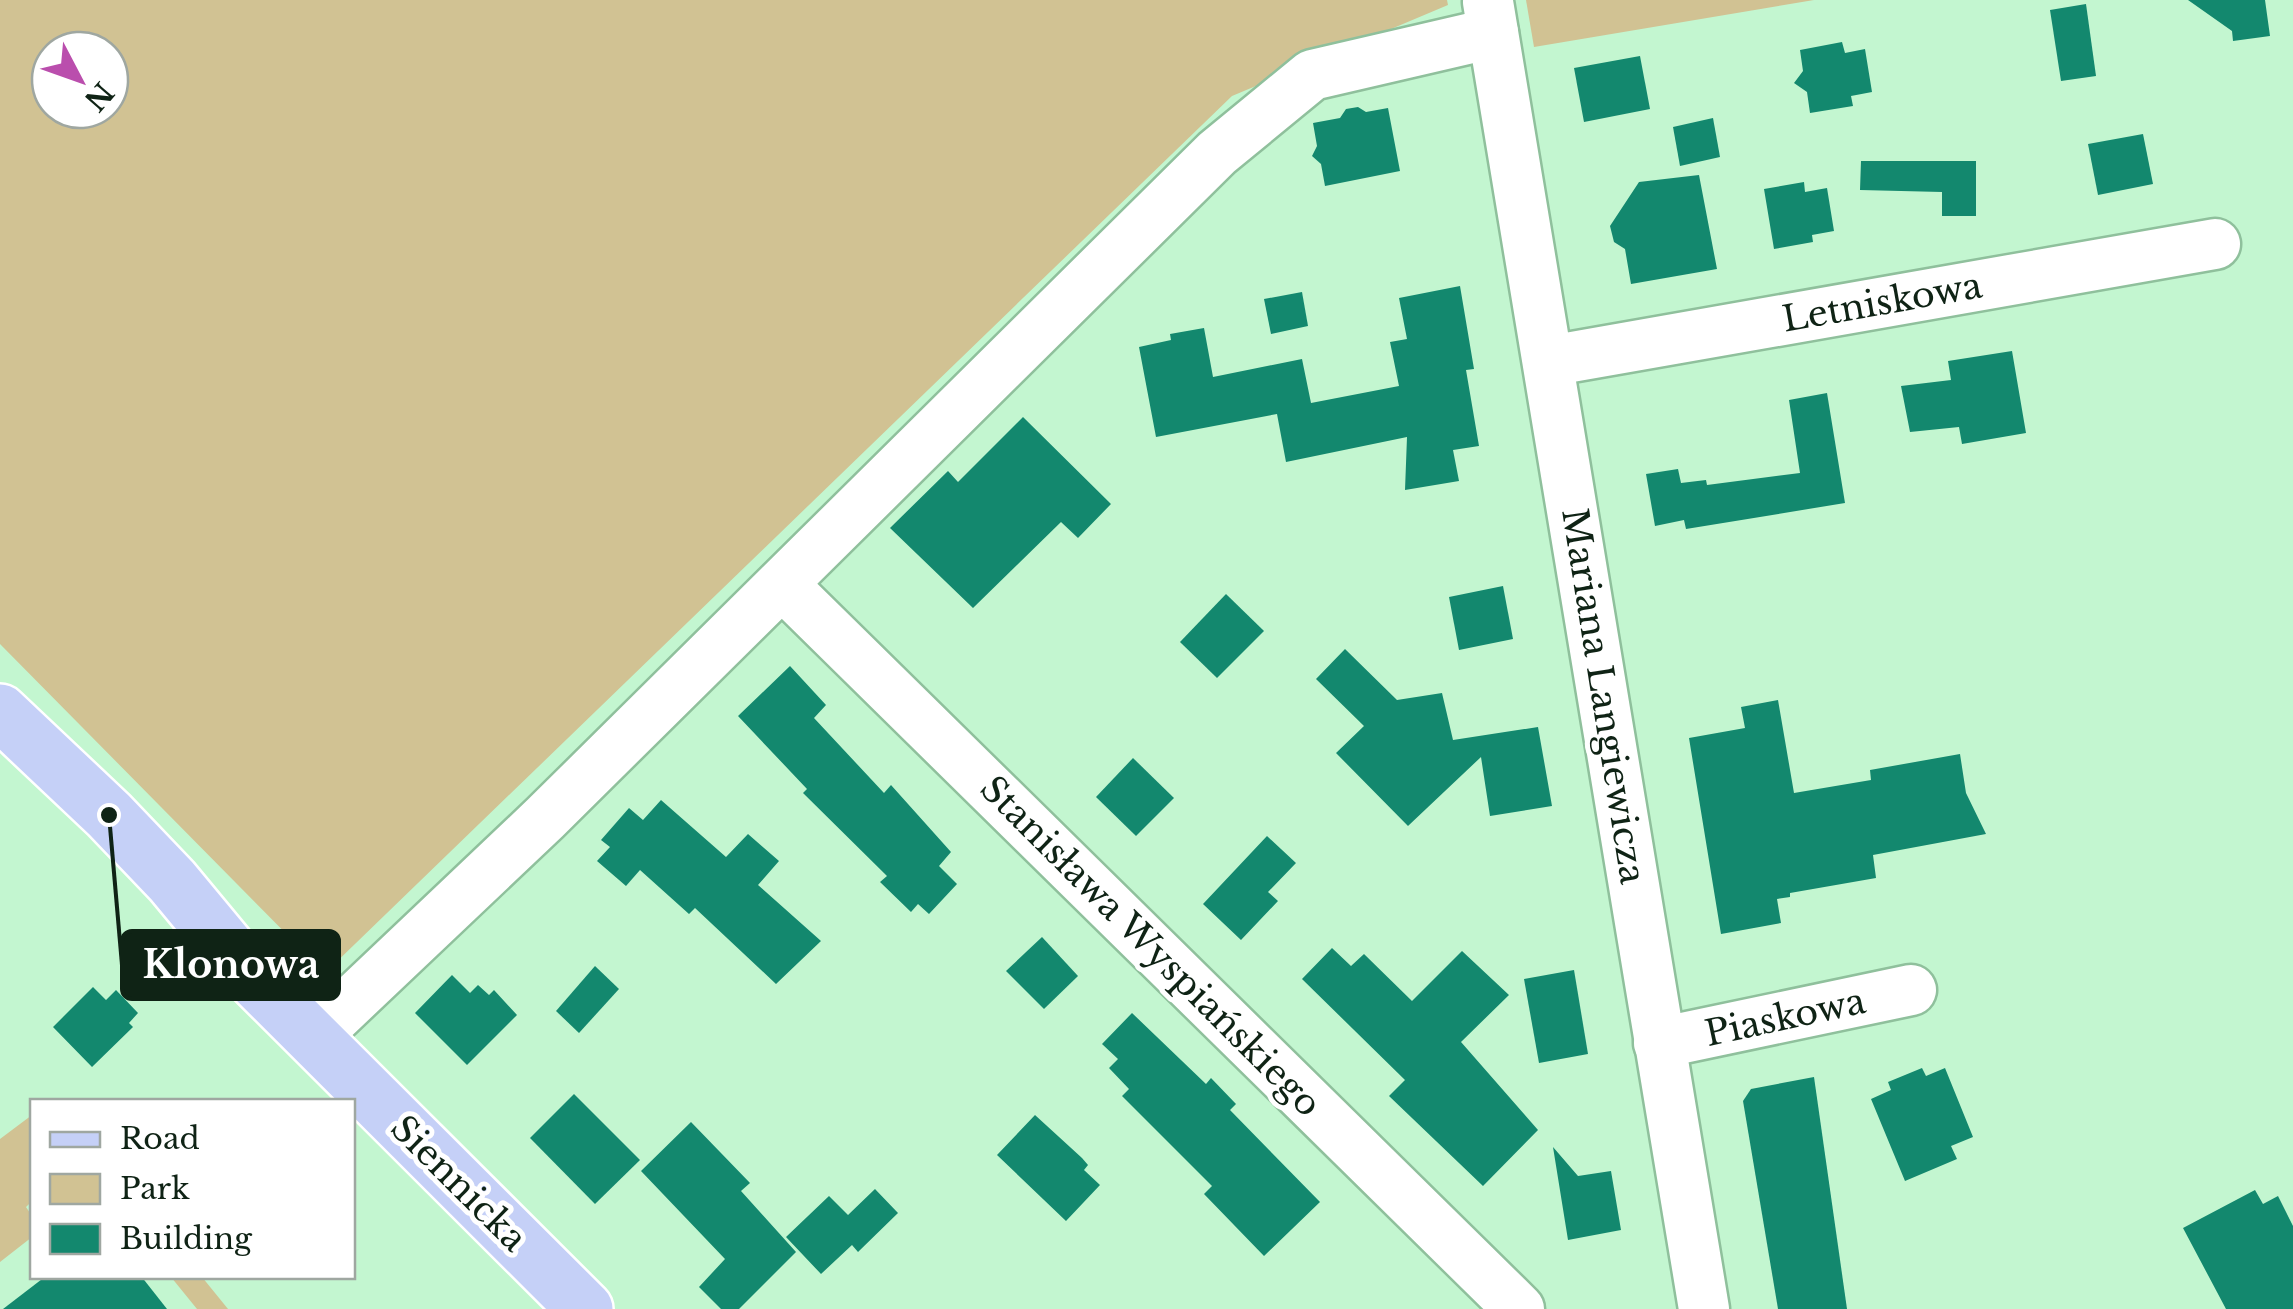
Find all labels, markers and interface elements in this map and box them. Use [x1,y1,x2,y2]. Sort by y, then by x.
north arrow [30,30,130,130]
text: N [77,75,120,117]
street label: Letniskowa [1779,263,1986,341]
street label: Mariana Langiewicza [1553,505,1655,887]
street label: Stanisława Wyspiańskiego [972,767,1330,1125]
callout: Klonowa [122,931,339,999]
text: Klonowa [143,941,320,988]
street label: Piaskowa [1701,979,1870,1055]
legend [30,1099,355,1279]
street label: Siennicka [382,1106,536,1260]
text: Road [120,1120,200,1157]
text: Park [120,1170,190,1207]
text: Building [120,1220,253,1257]

